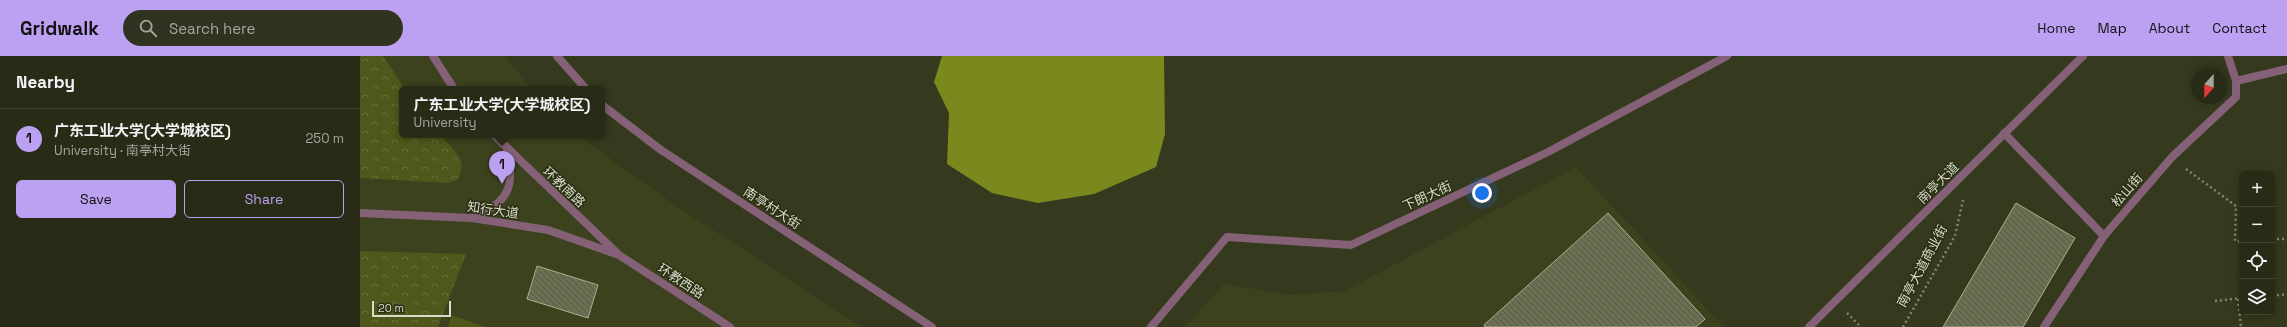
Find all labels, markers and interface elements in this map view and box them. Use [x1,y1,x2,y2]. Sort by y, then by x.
search box [123,10,403,46]
text: Gridwalk [20,16,99,41]
icon: search [137,17,159,39]
text: Search here [169,19,255,38]
text: Home [2037,19,2075,37]
text: Map [2097,19,2127,37]
text: About [2149,19,2190,37]
text: Contact [2212,19,2267,37]
north arrow [2191,68,2227,104]
text: Nearby [16,71,75,93]
popup [399,86,605,138]
text: 广东工业大学(大学城校区) [414,95,590,114]
text: University [414,114,477,131]
text: 广东工业大学(大学城校区) [54,121,231,140]
text: 1 [26,130,32,147]
text: 250 m [306,130,344,147]
text: University · 南亭村大街 [54,142,191,159]
pin: 1 [489,151,515,184]
street label: 南亭大道 [1914,159,1962,207]
street label: 环教南路 [539,163,589,211]
street label: 松山街 [2108,170,2146,210]
map controls [2239,171,2275,315]
button: + [2239,171,2275,207]
street label: 下朗大街 [1400,177,1454,215]
button: Save [16,180,176,218]
button: Share [184,180,344,218]
street label: 南亭村大街 [740,183,804,233]
your location [1472,183,1492,203]
street label: 知行大道 [466,198,520,222]
button: − [2239,207,2275,243]
street label: 南亭大道商业街 [1893,222,1951,310]
button: locate [2239,243,2275,279]
street label: 环教西路 [655,260,707,302]
button: layers [2239,279,2275,315]
scale bar [372,299,451,318]
text: 20 m [378,301,404,315]

